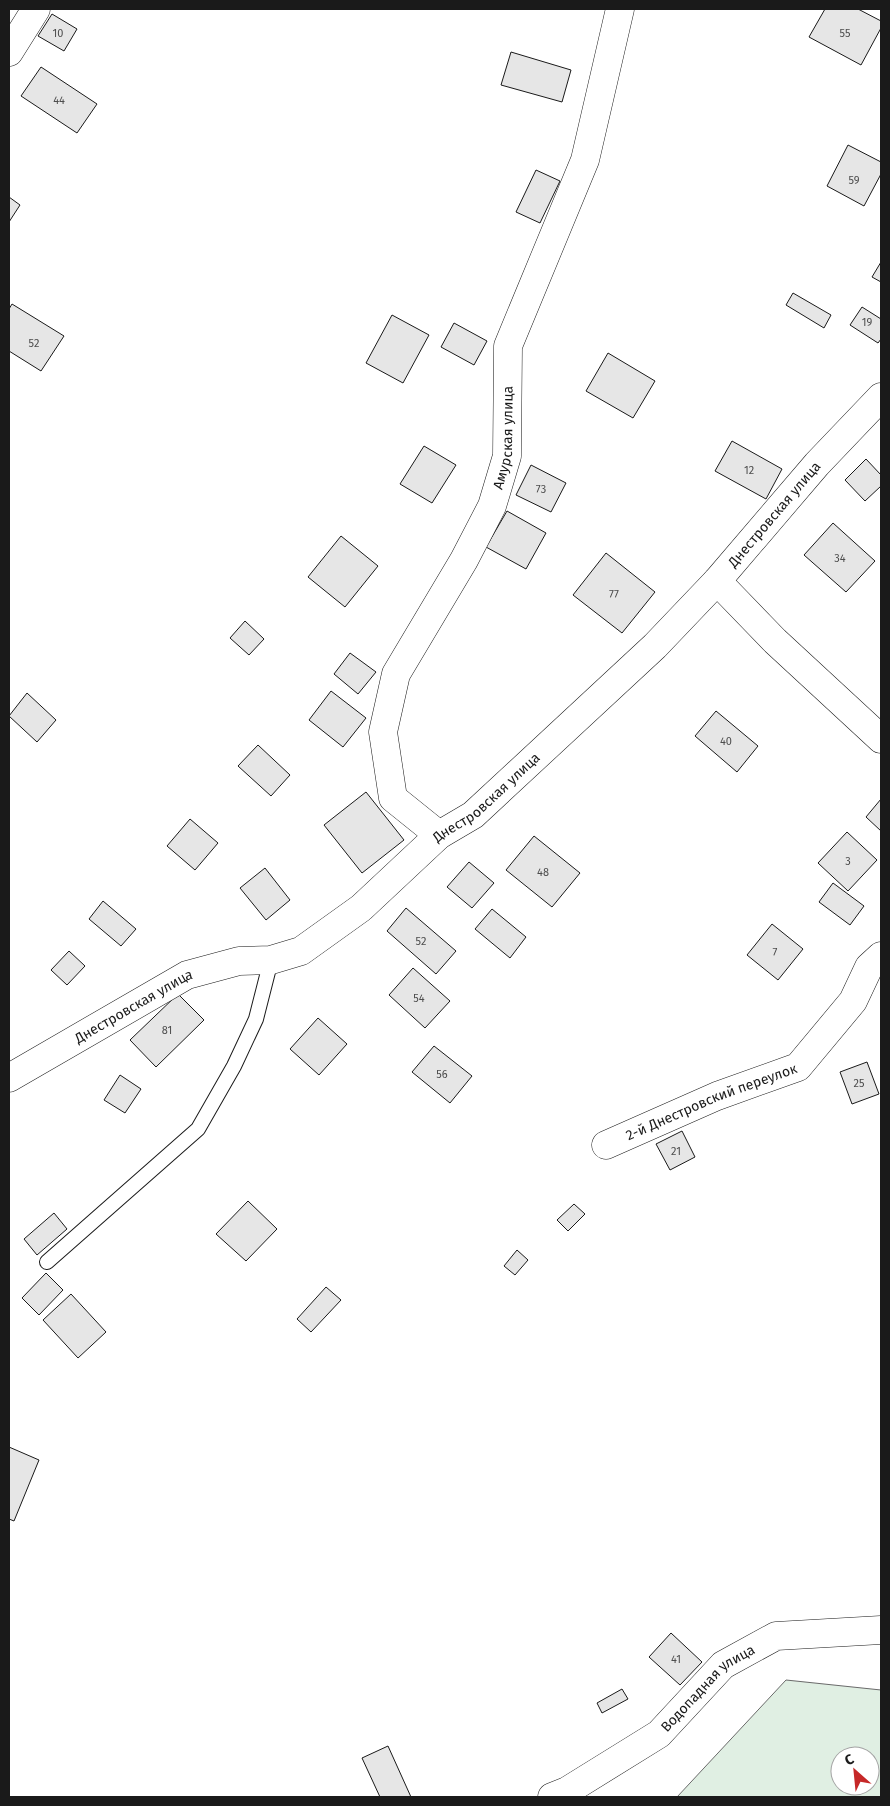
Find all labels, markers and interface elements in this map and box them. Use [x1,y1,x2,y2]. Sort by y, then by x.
house number: 10 [53,27,63,40]
house number: 55 [840,27,851,40]
house number: 44 [53,94,65,107]
house number: 59 [848,174,860,187]
house number: 19 [862,316,872,329]
house number: 52 [29,337,39,350]
street label: Амурская улица [489,386,516,491]
street label: Днестровская улица [724,458,824,571]
house number: 12 [744,464,754,477]
house number: 73 [536,483,546,496]
house number: 34 [834,552,846,565]
house number: 77 [609,588,619,601]
house number: 40 [720,735,732,748]
street label: Днестровская улица [428,749,543,846]
house number: 3 [845,855,851,868]
house number: 48 [537,866,549,879]
house number: 52 [416,935,426,948]
house number: 7 [773,946,778,959]
street label: Днестровская улица [71,965,194,1047]
house number: 54 [413,992,425,1005]
house number: 81 [162,1024,172,1037]
street label: 2-й Днестровский переулок [623,1059,800,1144]
house number: 56 [436,1068,448,1081]
house number: 25 [854,1077,865,1090]
house number: 21 [671,1145,681,1158]
street label: Водопадная улица [657,1641,758,1735]
house number: 41 [671,1653,681,1666]
north arrow [830,1746,880,1796]
text: С [842,1750,857,1769]

